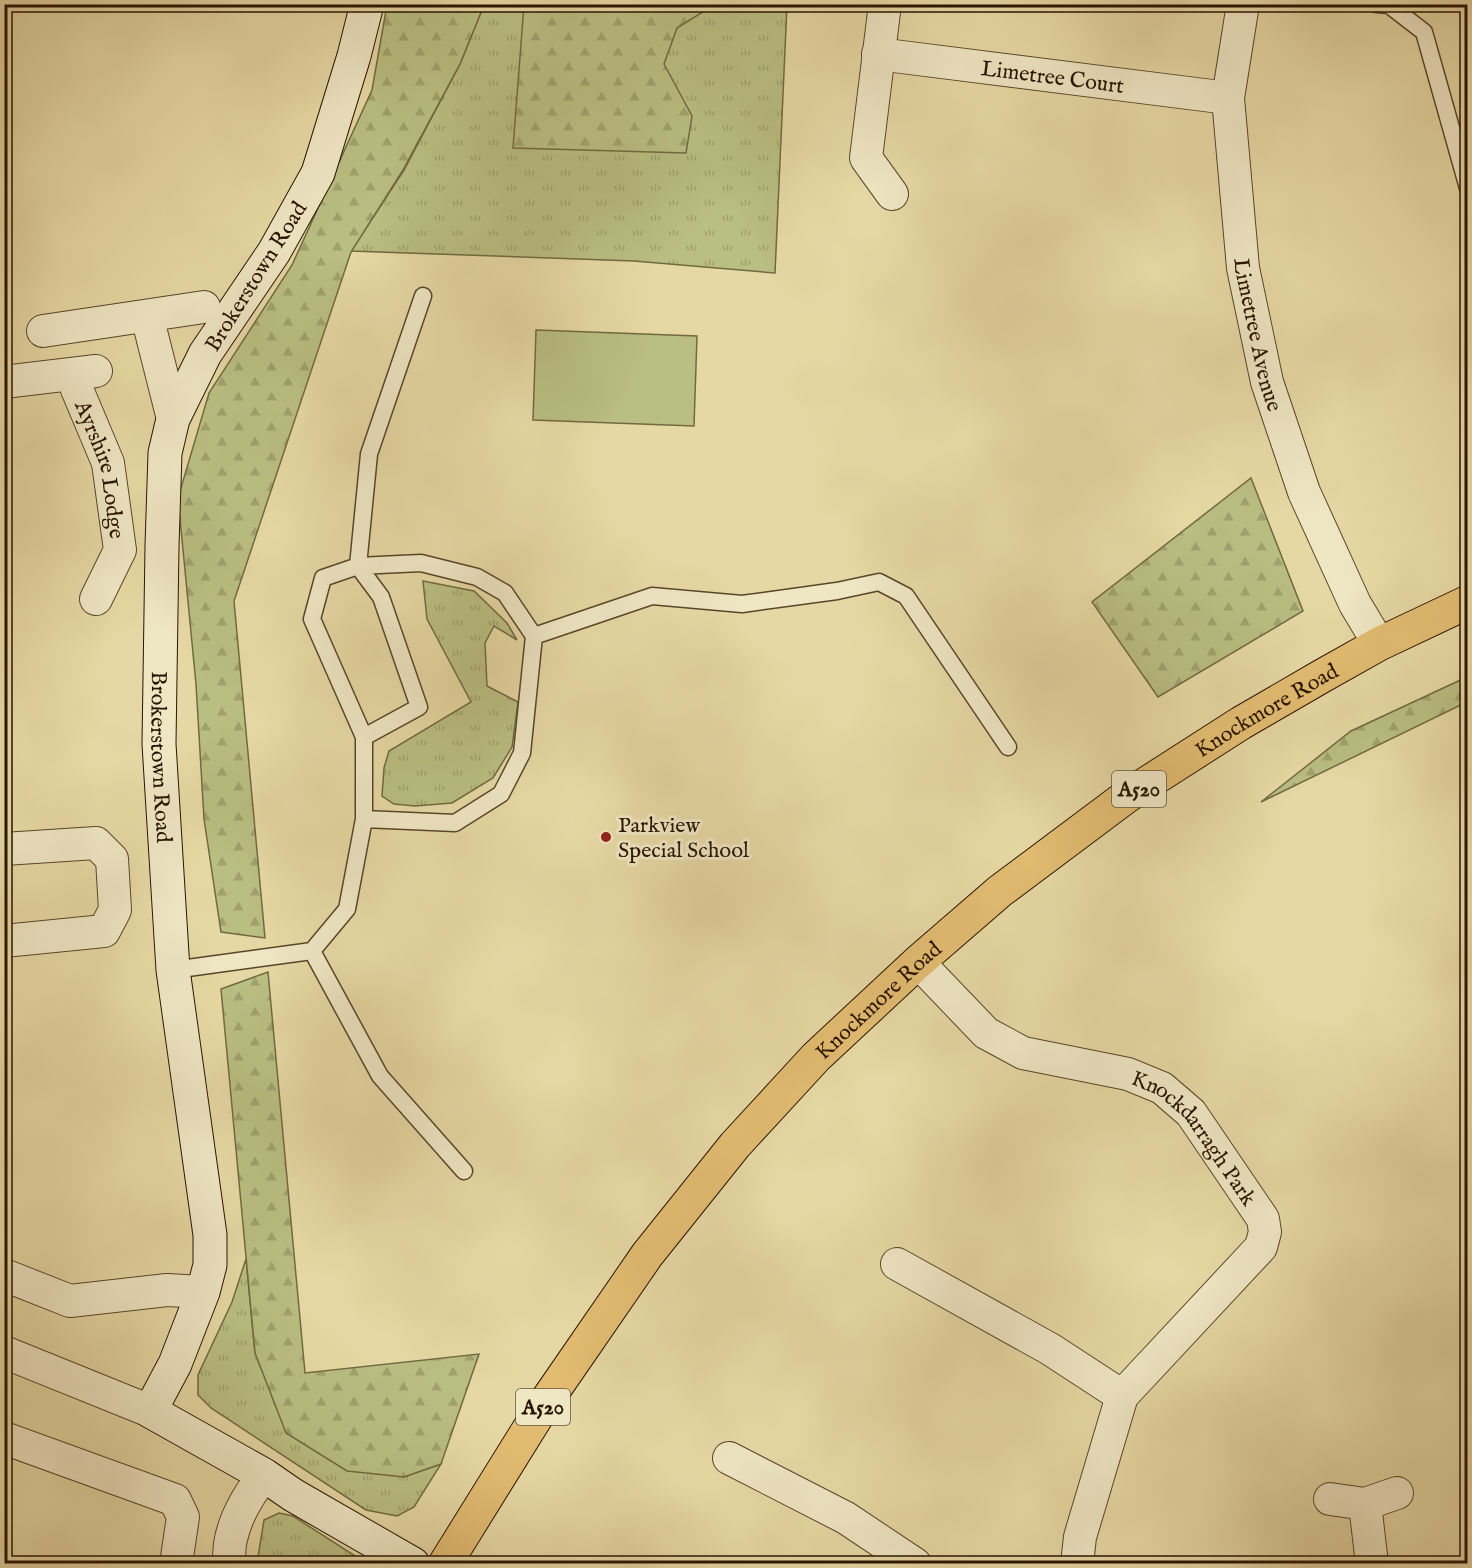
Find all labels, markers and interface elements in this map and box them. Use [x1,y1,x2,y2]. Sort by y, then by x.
street label: Limetree Court [979,55,1126,101]
street label: Brokerstown Road [199,197,314,357]
street label: Limetree Avenue [1226,257,1288,415]
street label: Ayrshire Lodge [67,396,130,541]
street label: Knockmore Road [1190,658,1344,765]
street label: Brokerstown Road [143,671,177,844]
road number: A520 [1112,771,1166,807]
place label: Parkview Special School [618,812,749,865]
marker: Parkview Special School [599,830,613,844]
street label: Knockmore Road [810,936,948,1067]
street label: Knockdarragh Park [1127,1065,1262,1212]
road number: A520 [516,1389,570,1425]

